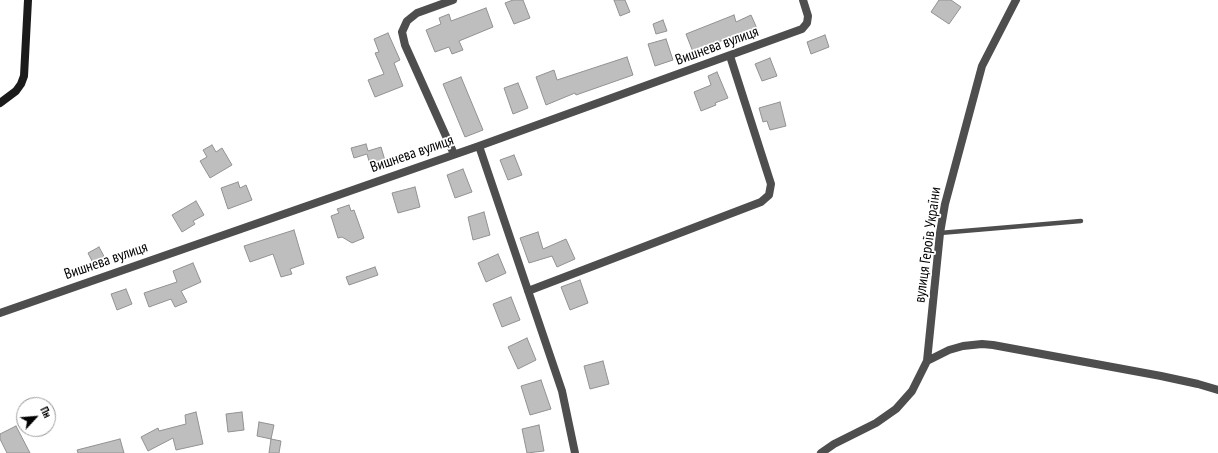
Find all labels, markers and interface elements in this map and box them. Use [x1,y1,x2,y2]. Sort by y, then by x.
street label: Вишнева вулиця [673,23,761,69]
street label: Вишнева вулиця [368,131,456,177]
street label: вулиця Героїв України [911,186,945,304]
street label: Вишнева вулиця [62,238,150,284]
north arrow [16,397,56,437]
text: Пн [37,404,55,420]

